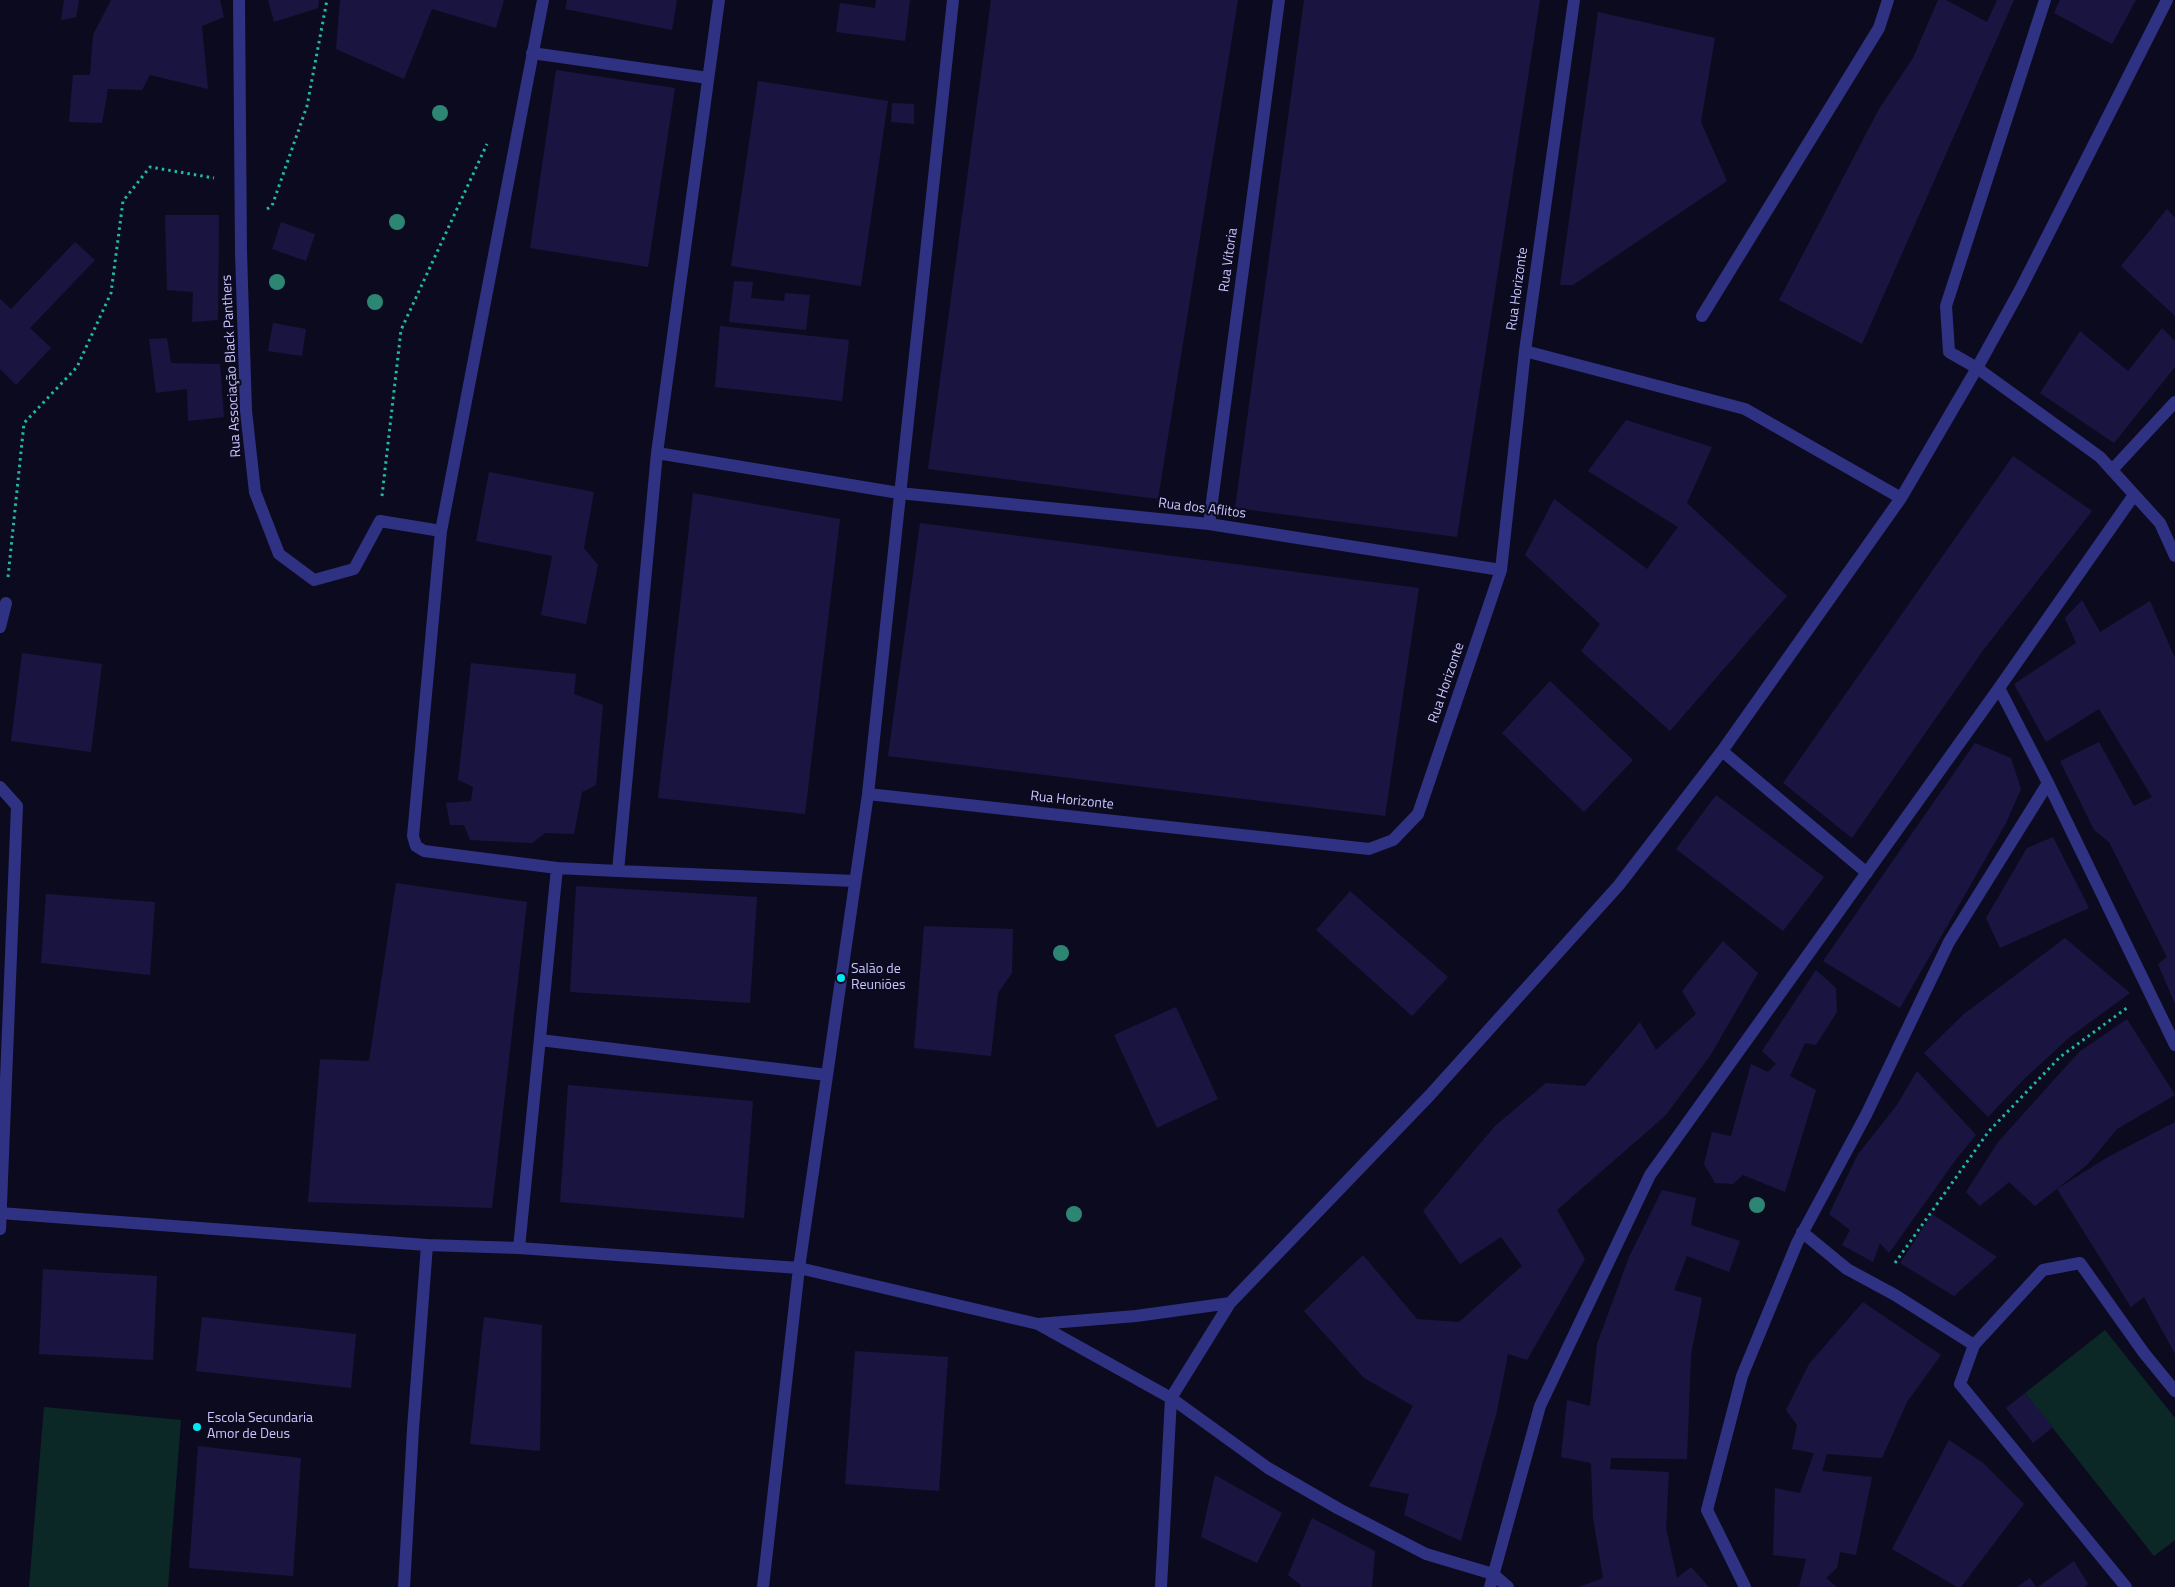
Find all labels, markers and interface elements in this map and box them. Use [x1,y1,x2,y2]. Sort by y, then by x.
street label: Rua Vitoria [1216,227,1242,293]
street label: Rua Horizonte [1504,246,1532,332]
street label: Rua Associação Black Panthers [219,274,245,458]
street label: Rua dos Aflitos [1157,495,1247,523]
street label: Rua Horizonte [1425,641,1469,725]
street label: Rua Horizonte [1029,788,1115,814]
place label: Salão de Reuniões [851,962,906,994]
marker: Salão de Reuniões [835,972,847,984]
place label: Escola Secundaria Amor de Deus [207,1411,313,1444]
marker: Escola Secundaria Amor de Deus [191,1421,203,1433]

